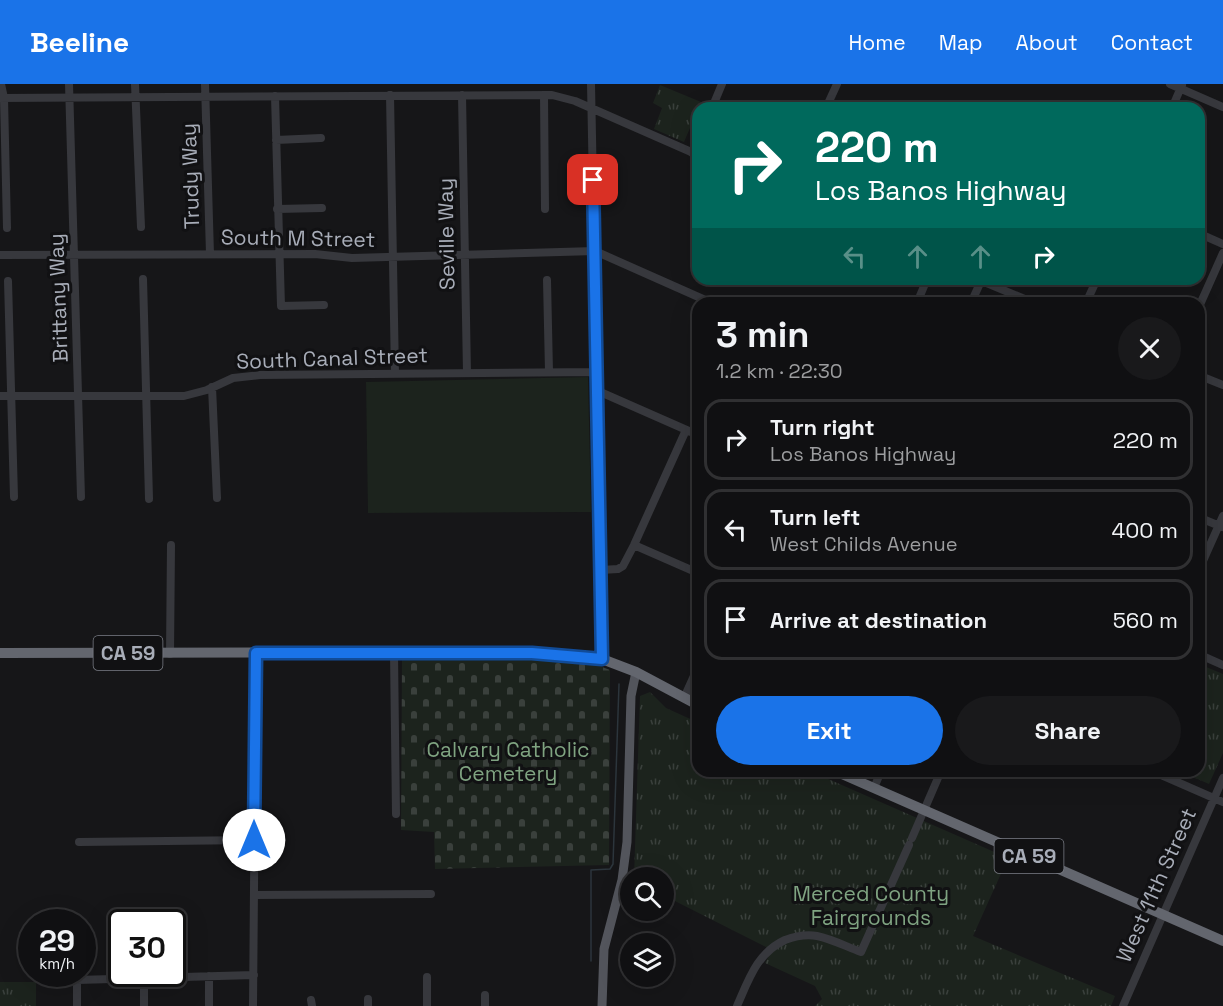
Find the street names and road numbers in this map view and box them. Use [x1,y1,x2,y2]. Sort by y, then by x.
street label: Trudy Way [175,123,205,229]
street label: Seville Way [432,178,460,290]
street label: South M Street [221,223,375,253]
street label: Brittany Way [42,233,74,363]
street label: South Canal Street [236,341,428,375]
road number: CA 59 [94,636,162,670]
street label: West 11th Street [1110,804,1202,966]
road number: CA 59 [994,839,1064,873]

